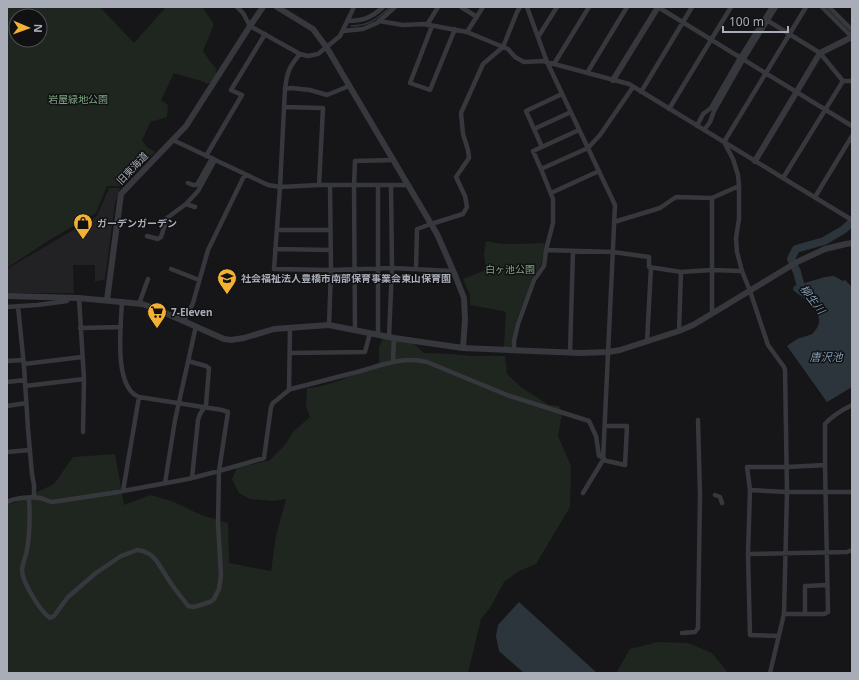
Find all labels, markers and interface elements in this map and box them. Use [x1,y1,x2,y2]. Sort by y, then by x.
north arrow [8,8,48,48]
scale bar [723,8,788,34]
text: 100 m [729,13,764,30]
text: N [31,24,46,33]
park label: 岩屋緑地公園 [48,92,108,106]
street label: 旧東海道 [113,149,151,187]
shop icon: ガーデンガーデン [72,212,94,240]
place label: ガーデンガーデン [97,216,177,230]
park label: 白ヶ池公園 [485,262,535,276]
school or university icon: 社会福祉法人豊橋市南部保育事業会東山保育園 [216,267,238,295]
place label: 社会福祉法人豊橋市南部保育事業会東山保育園 [241,271,451,285]
water label: 柳生川 [797,281,830,317]
supermarket icon: 7-Eleven [146,301,168,329]
place label: 7-Eleven [171,305,212,319]
water label: 唐沢池 [810,349,843,364]

